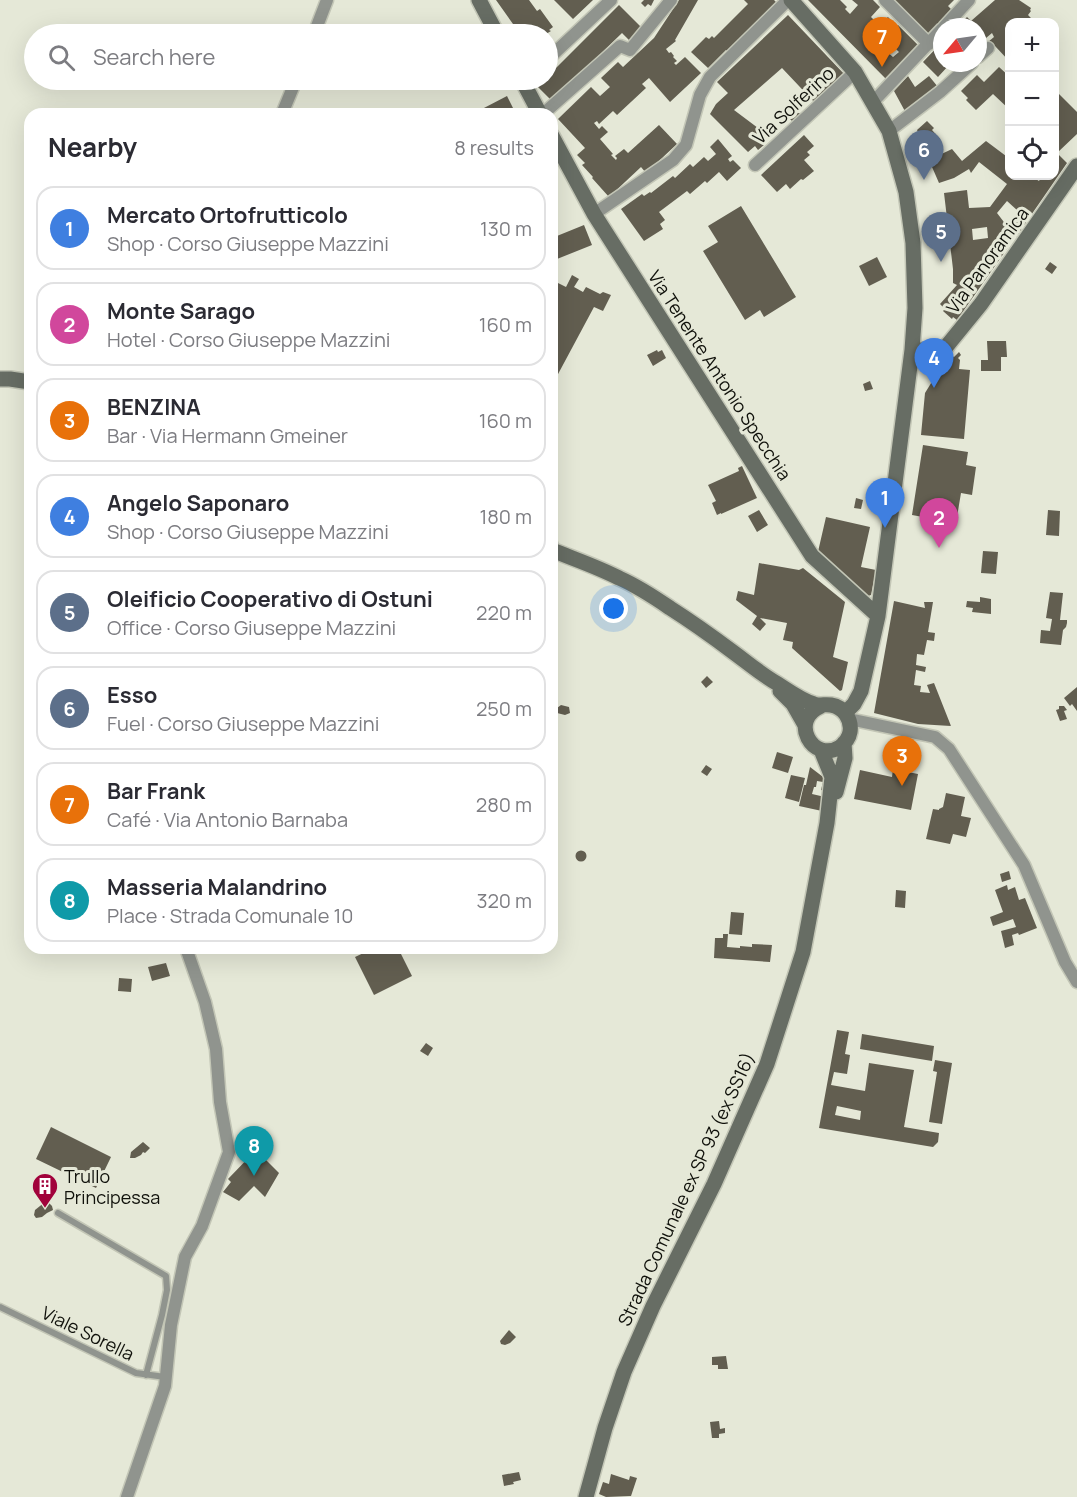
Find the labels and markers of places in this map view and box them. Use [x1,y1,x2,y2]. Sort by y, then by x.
pin: 7 [862,17,902,67]
pin: 6 [904,130,944,180]
pin: 5 [922,212,960,262]
pin: 4 [914,338,954,388]
pin: 1 [866,478,904,528]
pin: 2 [920,498,958,548]
pin: 3 [882,736,922,786]
pin: 8 [234,1126,274,1176]
place label: Trullo Principessa [64,1164,160,1209]
building icon: Trullo Principessa [30,1171,60,1209]

